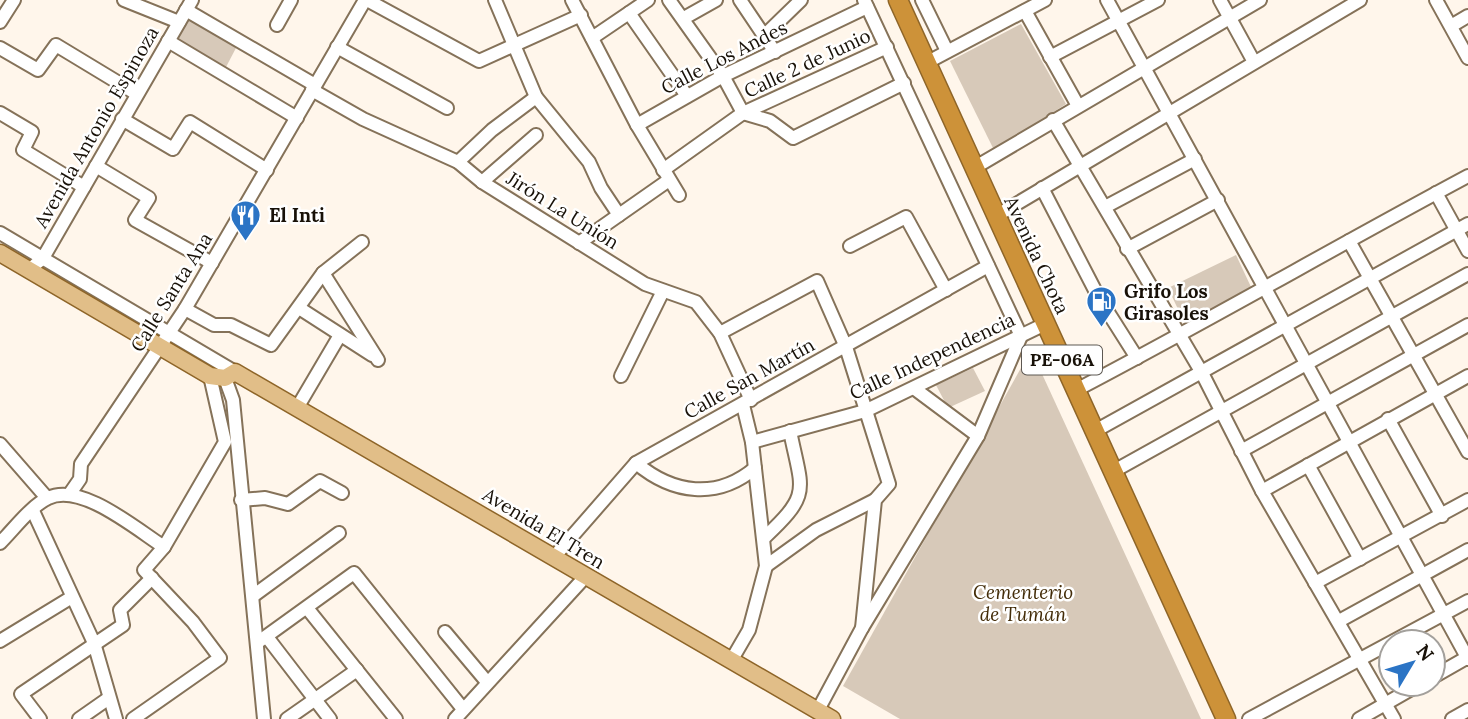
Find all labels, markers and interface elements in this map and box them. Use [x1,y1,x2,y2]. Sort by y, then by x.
street label: Calle Los Andes [657,15,791,99]
street label: Avenida Antonio Espinoza [28,22,164,233]
street label: Calle 2 de Junio [740,23,874,103]
street label: Jirón La Unión [501,165,624,254]
street label: Avenida Chota [999,191,1075,318]
restaurant icon: El Inti [229,198,263,242]
place label: El Inti [269,203,325,227]
street label: Calle Santa Ana [125,228,217,356]
place label: Grifo Los Girasoles [1124,279,1209,325]
fuel station icon: Grifo Los Girasoles [1084,285,1118,329]
street label: Calle Independencia [845,307,1019,405]
street label: Calle San Martín [679,332,819,424]
road number: PE-06A [1022,346,1102,374]
street label: Avenida El Tren [478,482,609,574]
park label: Cementerio de Tumán [973,580,1073,626]
north arrow [1377,628,1447,698]
text: N [1411,639,1440,666]

